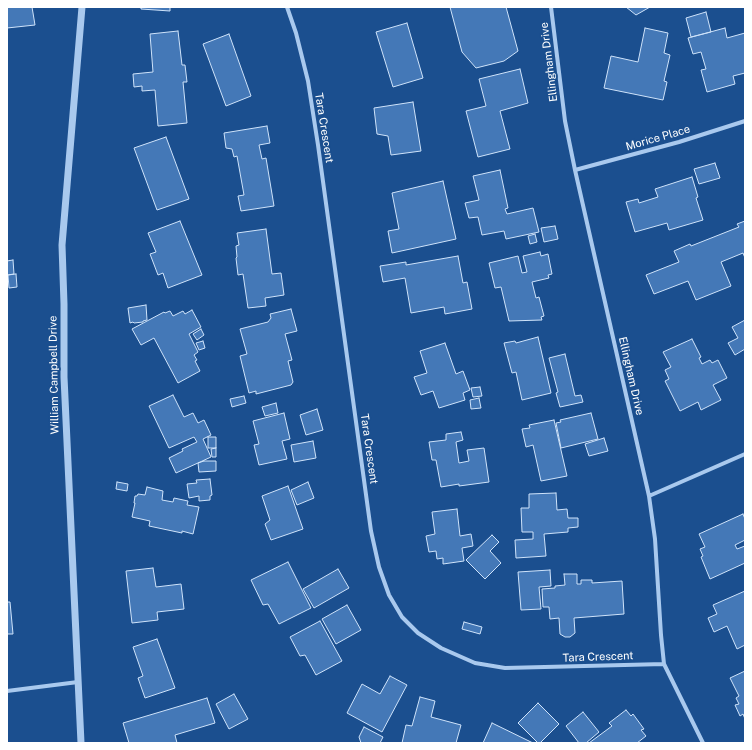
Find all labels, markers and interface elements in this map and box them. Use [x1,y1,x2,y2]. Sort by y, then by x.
street label: Ellingham Drive [538,21,560,103]
street label: Tara Crescent [312,92,336,164]
street label: Morice Place [624,123,692,153]
street label: William Campbell Drive [46,316,62,434]
street label: Ellingham Drive [616,336,646,416]
street label: Tara Crescent [358,413,380,485]
street label: Tara Crescent [562,649,634,665]

